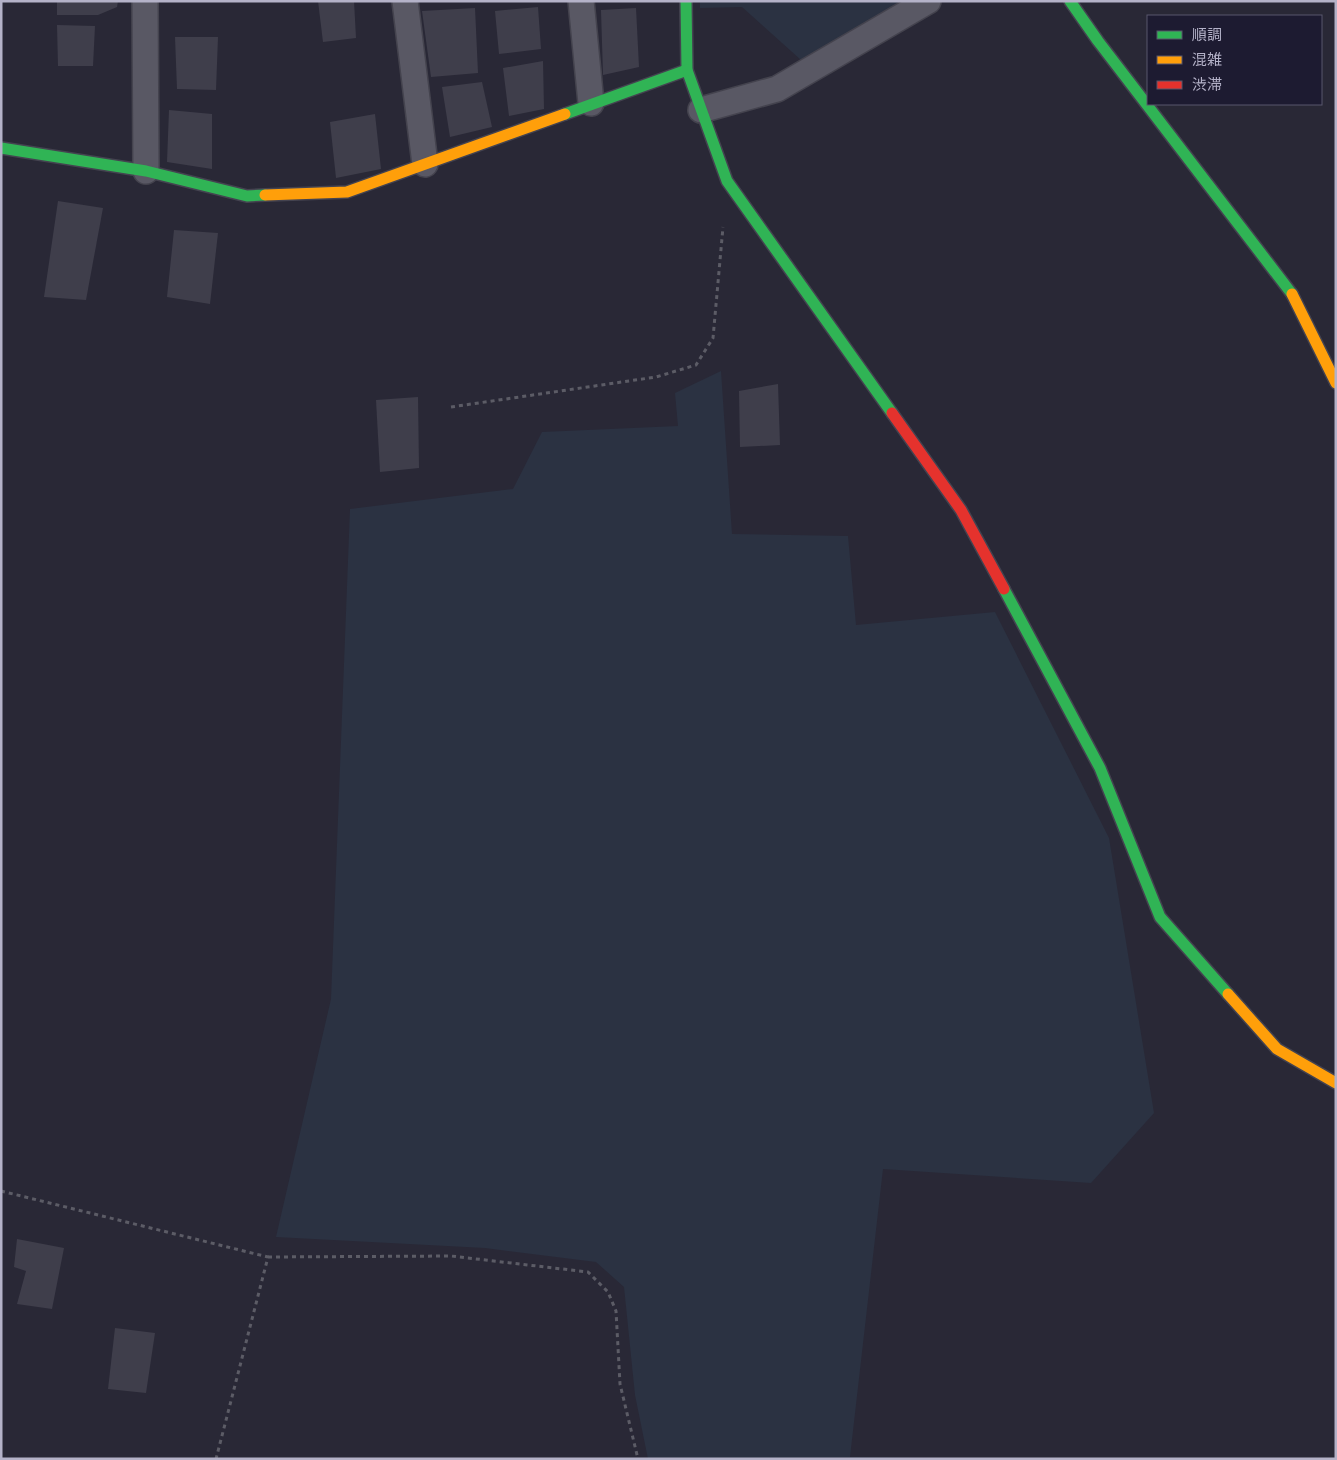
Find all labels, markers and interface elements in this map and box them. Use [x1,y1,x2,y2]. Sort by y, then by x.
legend [1147,15,1322,105]
text: 順調 [1192,25,1222,43]
text: 混雑 [1192,50,1222,68]
text: 渋滞 [1192,75,1222,93]

